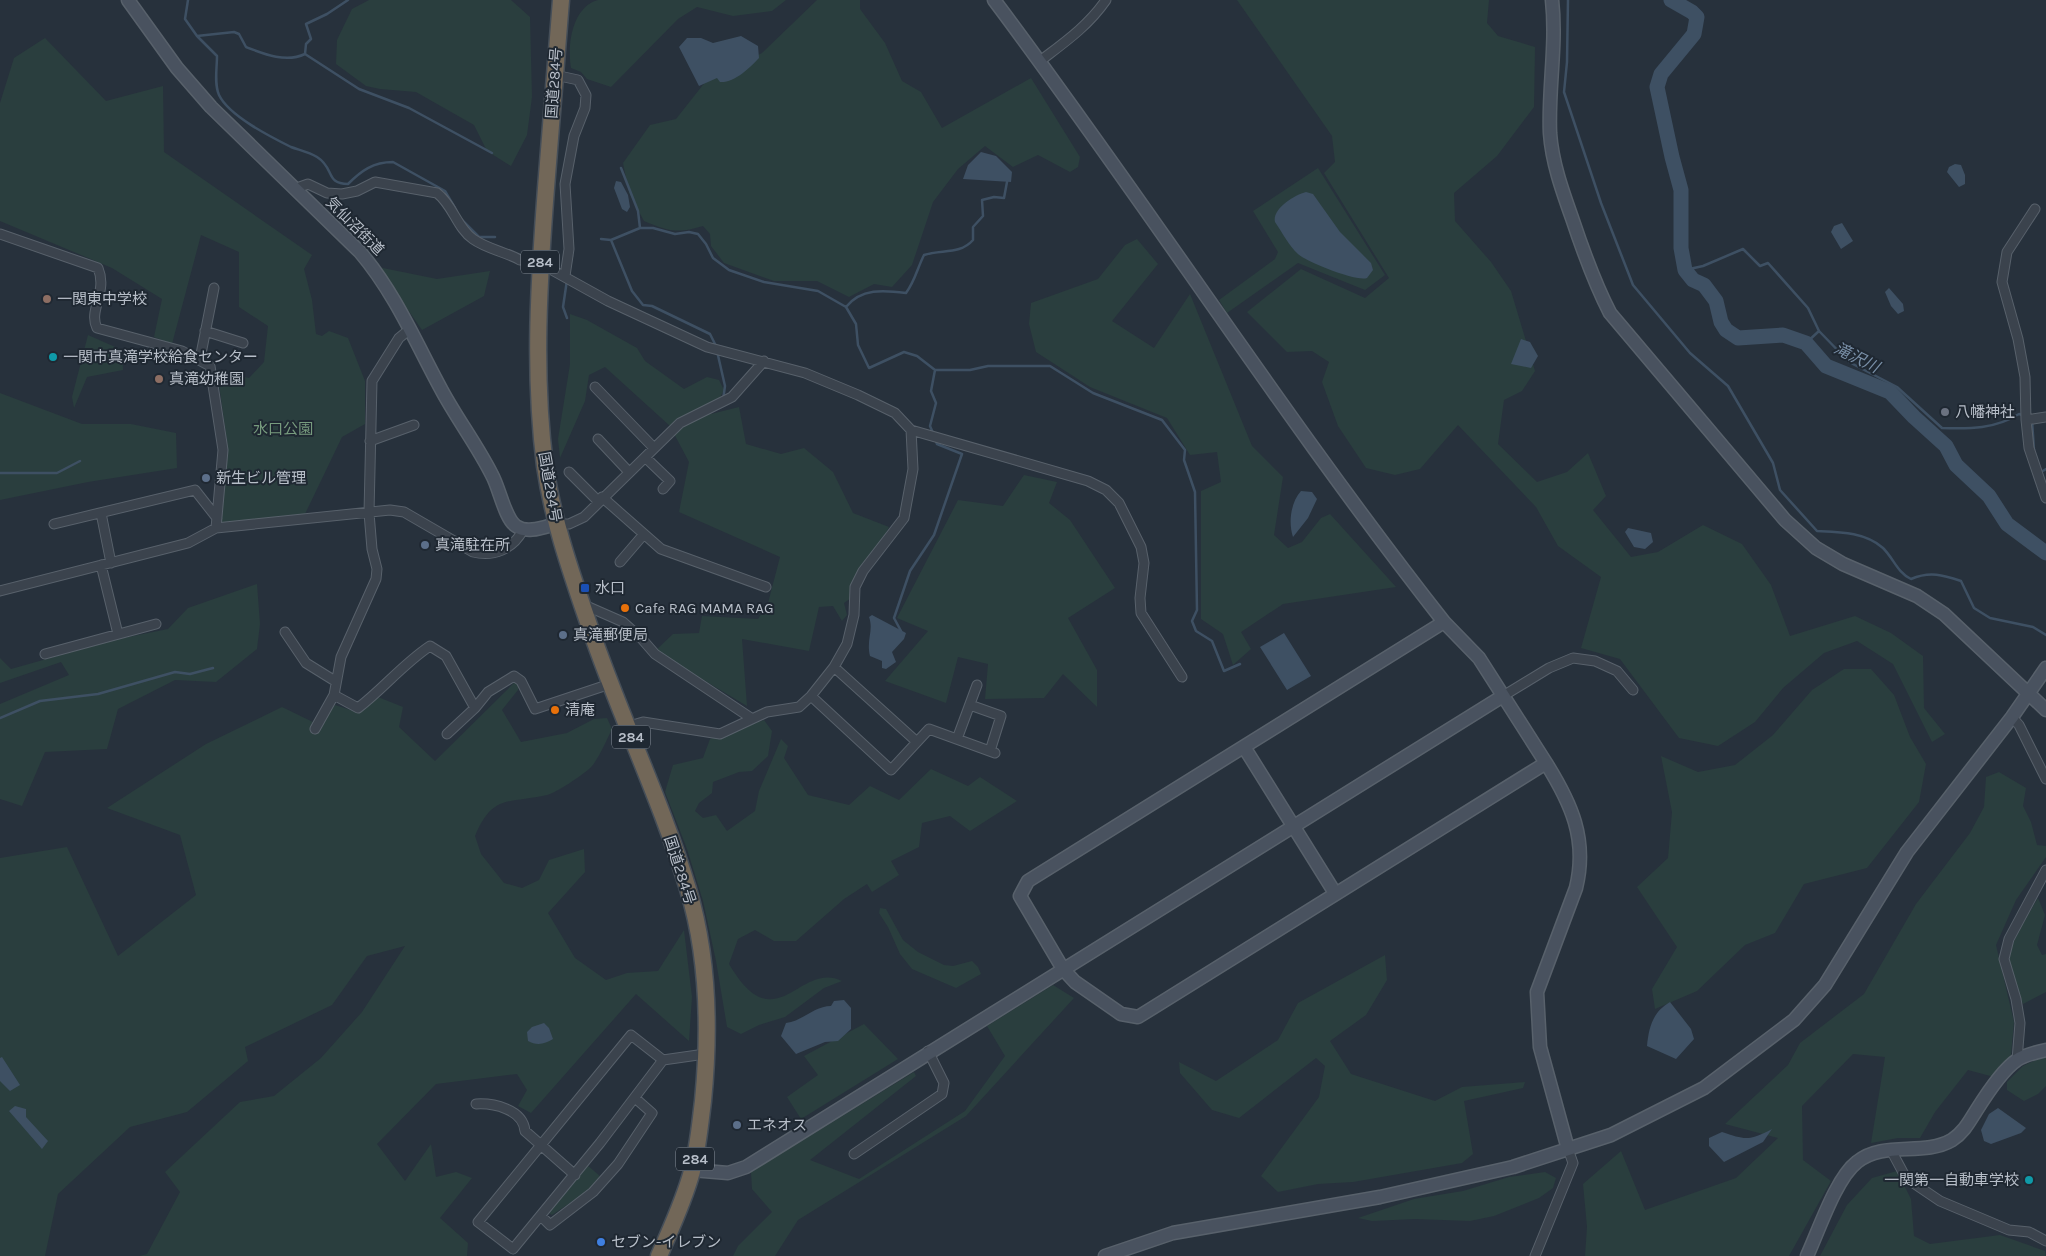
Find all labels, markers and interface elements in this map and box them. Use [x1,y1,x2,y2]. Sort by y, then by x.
street label: 国道284号 [543,47,565,119]
street label: 気仙沼街道 [322,193,388,259]
road number: 284 [521,250,559,274]
place label: 一関東中学校 [57,290,147,308]
marker: 一関東中学校 [41,293,53,305]
water label: 滝沢川 [1831,338,1884,377]
place label: 一関市真滝学校給食センター [63,348,258,366]
marker: 一関市真滝学校給食センター [47,351,59,363]
place label: 真滝幼稚園 [169,370,244,388]
marker: 真滝幼稚園 [153,373,165,385]
place label: 八幡神社 [1955,403,2015,421]
marker: 八幡神社 [1939,406,1951,418]
park label: 水口公園 [253,420,313,438]
street label: 国道284号 [535,450,565,524]
place label: 新生ビル管理 [216,469,306,487]
marker: 新生ビル管理 [200,472,212,484]
place label: 真滝駐在所 [435,536,510,554]
marker: 真滝駐在所 [419,539,431,551]
place label: 水口 [595,579,625,597]
marker: 水口 [579,582,591,594]
place label: Cafe RAG MAMA RAG [635,599,774,617]
marker: Cafe RAG MAMA RAG [619,602,631,614]
place label: 真滝郵便局 [573,626,648,644]
marker: 真滝郵便局 [557,629,569,641]
place label: 清庵 [565,701,595,719]
marker: 清庵 [549,704,561,716]
road number: 284 [612,726,650,749]
street label: 国道284号 [660,833,700,907]
place label: エネオス [747,1116,807,1134]
marker: エネオス [731,1119,743,1131]
road number: 284 [676,1148,714,1170]
place label: 一関第一自動車学校 [1884,1171,2019,1189]
marker: 一関第一自動車学校 [2023,1174,2035,1186]
place label: セブン-イレブン [611,1233,721,1251]
marker: セブン-イレブン [595,1236,607,1248]

